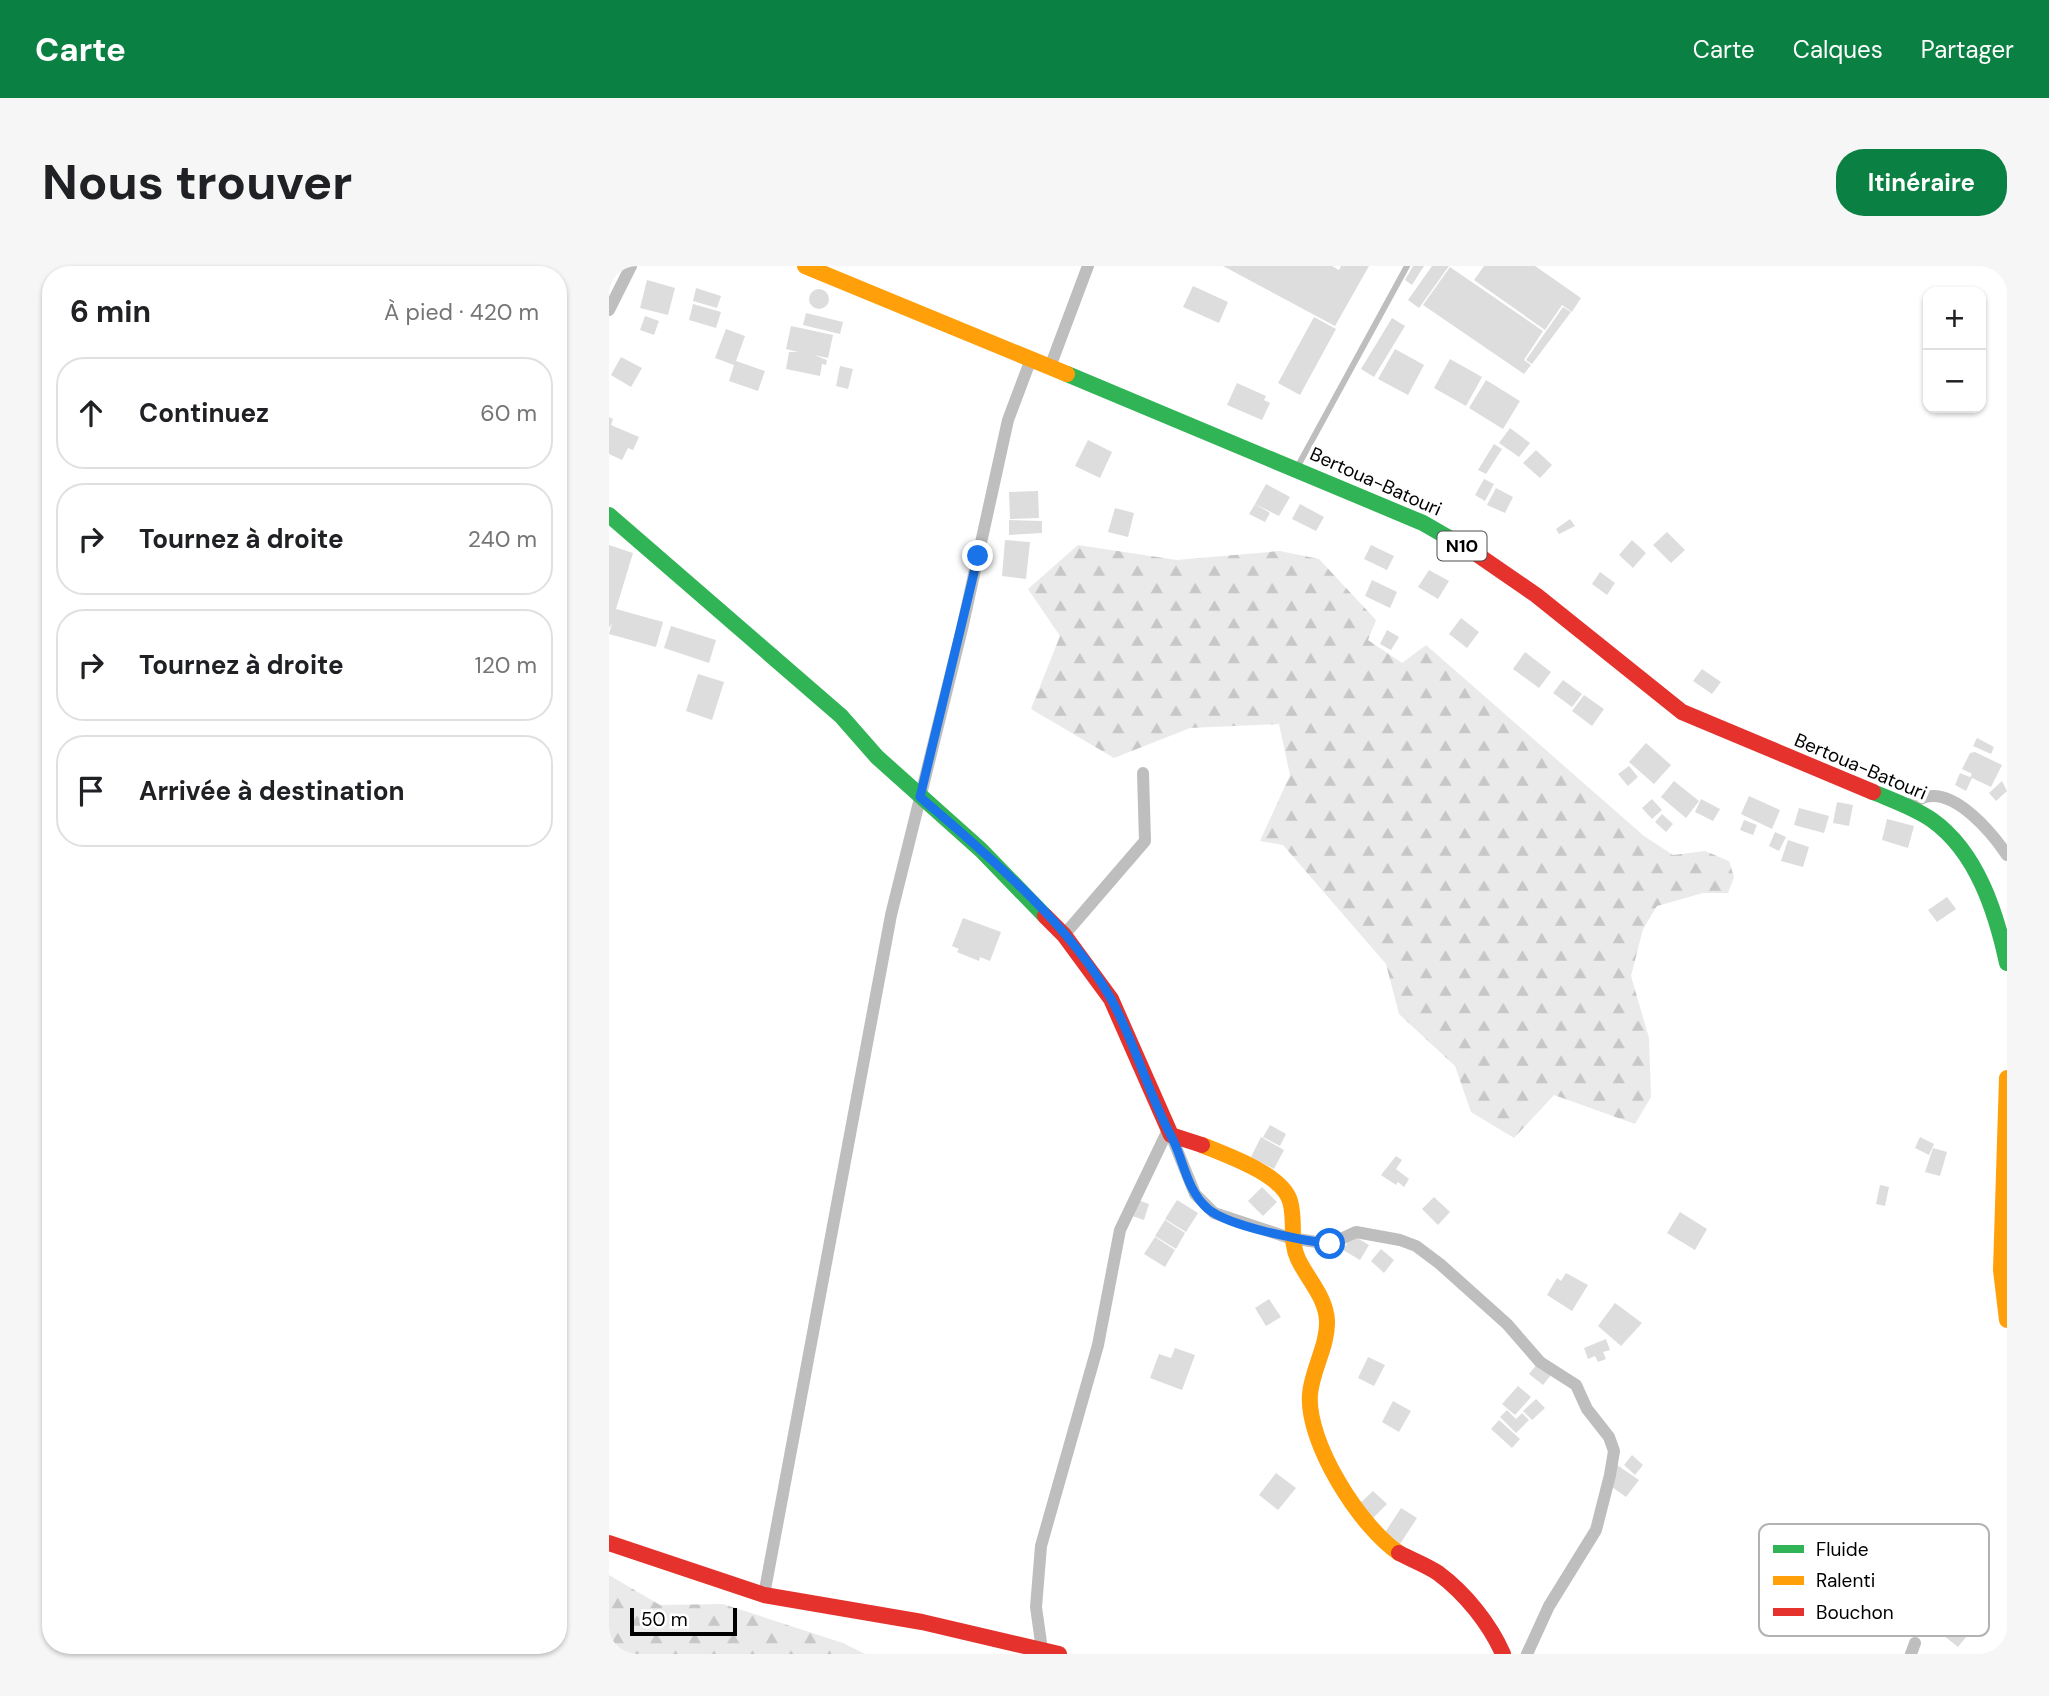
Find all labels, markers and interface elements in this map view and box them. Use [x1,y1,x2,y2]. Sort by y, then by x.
text: Carte [35,28,126,71]
text: Carte [1693,34,1755,65]
text: Calques [1793,34,1883,65]
text: Partager [1921,34,2014,65]
button: Itinéraire [1836,149,2007,216]
text: Nous trouver [42,150,352,214]
map controls [1923,287,1986,413]
button: + [1923,287,1986,350]
text: 6 min [70,292,151,331]
text: À pied · 420 m [384,297,539,327]
button: − [1923,350,1986,413]
icon: ahead [72,394,110,432]
text: Continuez [139,396,269,430]
text: 60 m [480,398,537,428]
street label: Bertoua-Batouri [1306,441,1446,522]
icon: right [72,520,110,558]
text: Tournez à droite [139,522,344,556]
text: 240 m [468,524,537,554]
road number: N10 [1437,532,1487,560]
route end [962,540,993,571]
icon: right [72,646,110,684]
text: Tournez à droite [139,648,344,682]
text: 120 m [474,650,537,680]
street label: Bertoua-Batouri [1791,727,1931,806]
icon: arrive [72,772,110,810]
text: Arrivée à destination [139,774,405,808]
route start [1314,1228,1345,1259]
legend [1759,1524,1989,1636]
text: Fluide [1816,1537,1869,1562]
text: Ralenti [1816,1568,1875,1593]
text: Bouchon [1816,1600,1894,1625]
scale bar [630,1605,737,1637]
text: 50 m [641,1607,688,1632]

